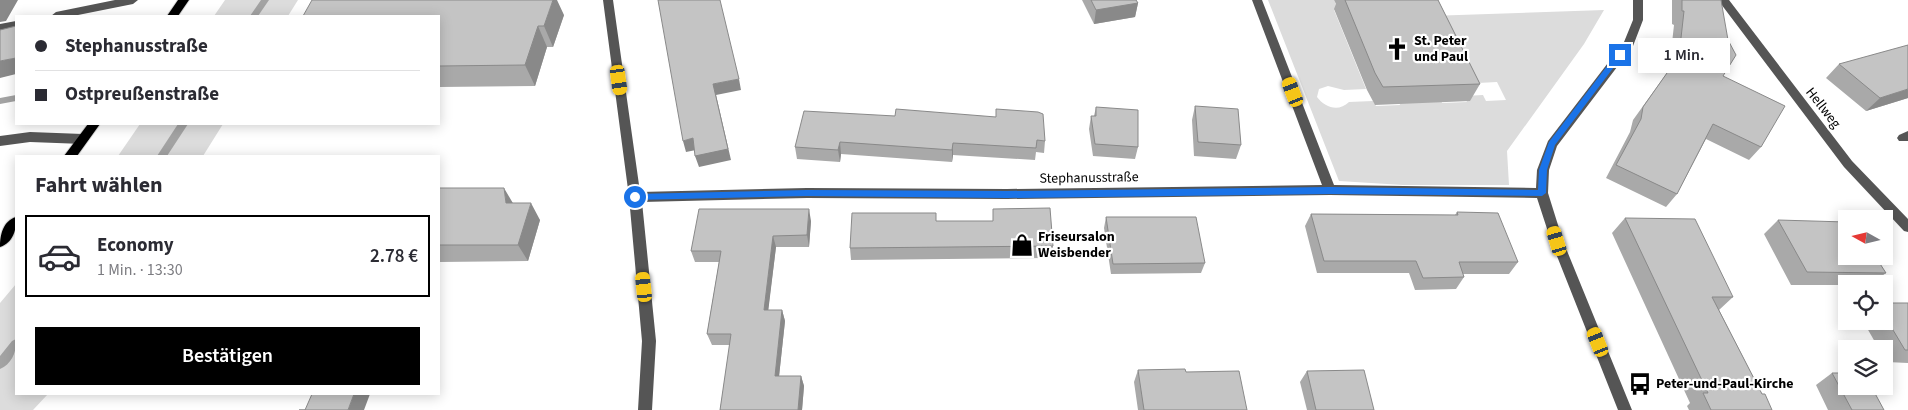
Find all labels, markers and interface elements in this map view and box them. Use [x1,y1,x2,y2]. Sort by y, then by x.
place label: St. Peter und Paul [1414,31,1468,67]
text: Stephanusstraße [65,33,208,60]
church icon: St. Peter und Paul [1384,36,1410,62]
callout: 1 Min. [1638,38,1730,72]
route end [1609,44,1631,66]
text: 1 Min. [1664,44,1704,66]
car [609,64,628,96]
car [1280,75,1305,109]
text: Ostpreußenstraße [65,81,219,108]
street label: Hellweg [1801,83,1845,133]
street label: Stephanusstraße [1039,167,1139,189]
text: Fahrt wählen [35,169,163,201]
route start [624,186,646,208]
north arrow [1838,210,1892,265]
map controls [1838,210,1893,395]
car [1545,224,1568,258]
place label: Friseursalon Weisbender [1038,227,1115,263]
text: Economy [97,232,174,259]
shop icon: Friseursalon Weisbender [1009,232,1035,258]
icon: car [37,234,82,279]
text: 2.78 € [370,243,418,270]
text: 1 Min. · 13:30 [97,259,183,281]
car [634,271,653,303]
button: locate [1838,275,1893,330]
car [1585,325,1610,359]
button: Bestätigen [35,327,420,385]
button: layers [1838,340,1893,395]
bus stop icon: Peter-und-Paul-Kirche [1627,371,1653,397]
place label: Peter-und-Paul-Kirche [1656,374,1794,394]

